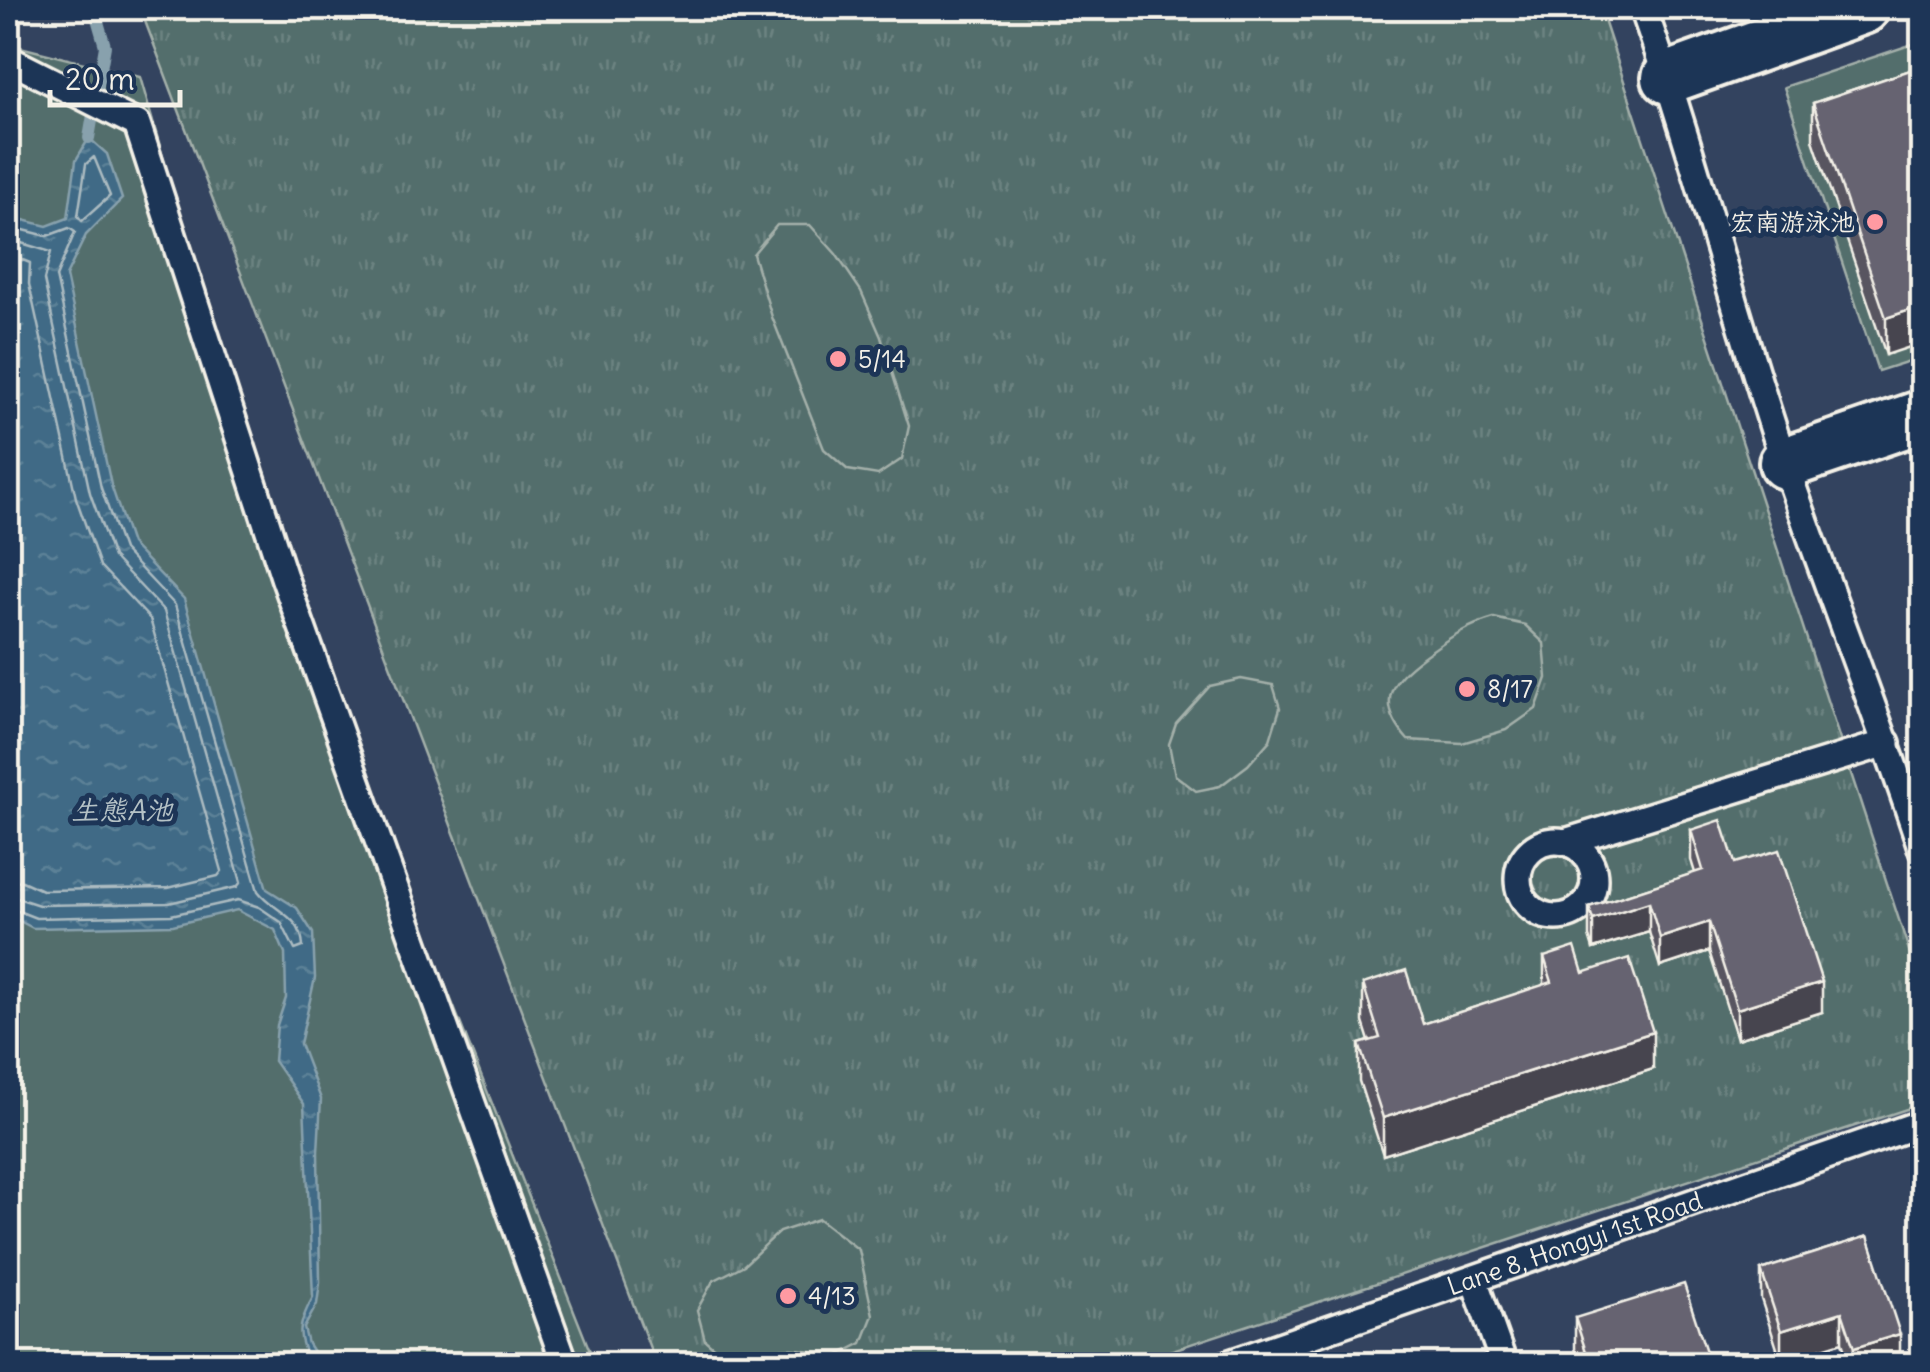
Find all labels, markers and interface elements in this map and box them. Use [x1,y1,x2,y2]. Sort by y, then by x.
scale bar [50,45,180,107]
text: 20 m [65,60,135,98]
place label: 宏南游泳池 [1730,206,1855,238]
marker: 宏南游泳池 [1864,211,1886,233]
place label: 5/14 [858,343,906,375]
marker: 5/14 [827,348,849,370]
place label: 8/17 [1487,673,1533,705]
marker: 8/17 [1456,678,1478,700]
water label: 生態A池 [71,792,174,828]
street label: Lane 8, Hongyi 1st Road [1443,1184,1706,1302]
place label: 4/13 [808,1280,856,1312]
marker: 4/13 [777,1285,799,1307]

